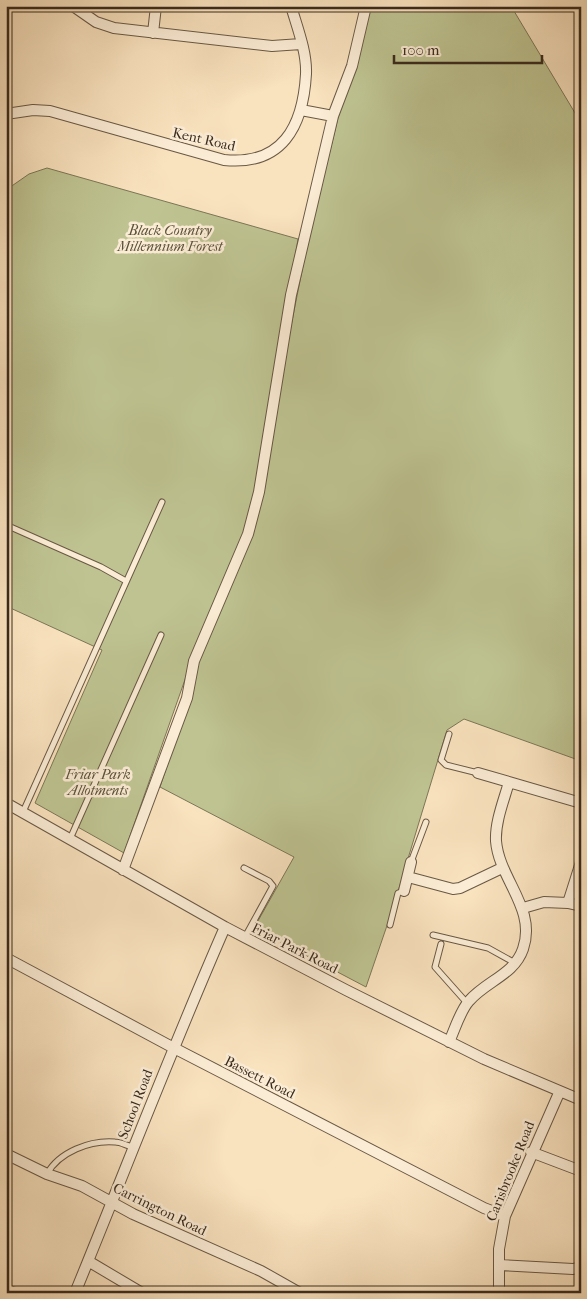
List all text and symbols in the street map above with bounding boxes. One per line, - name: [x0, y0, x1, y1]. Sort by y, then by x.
- scale bar: [394, 32, 542, 64]
- text: 100 m: [402, 41, 440, 59]
- street label: Kent Road: [171, 124, 237, 155]
- park label: Black Country Millennium Forest: [117, 222, 223, 255]
- park label: Friar Park Allotments: [64, 766, 131, 799]
- street label: Friar Park Road: [249, 919, 341, 978]
- street label: Bassett Road: [222, 1052, 298, 1103]
- street label: School Road: [114, 1067, 157, 1141]
- street label: Carisbrooke Road: [483, 1118, 538, 1224]
- street label: Carrington Road: [110, 1179, 210, 1240]

